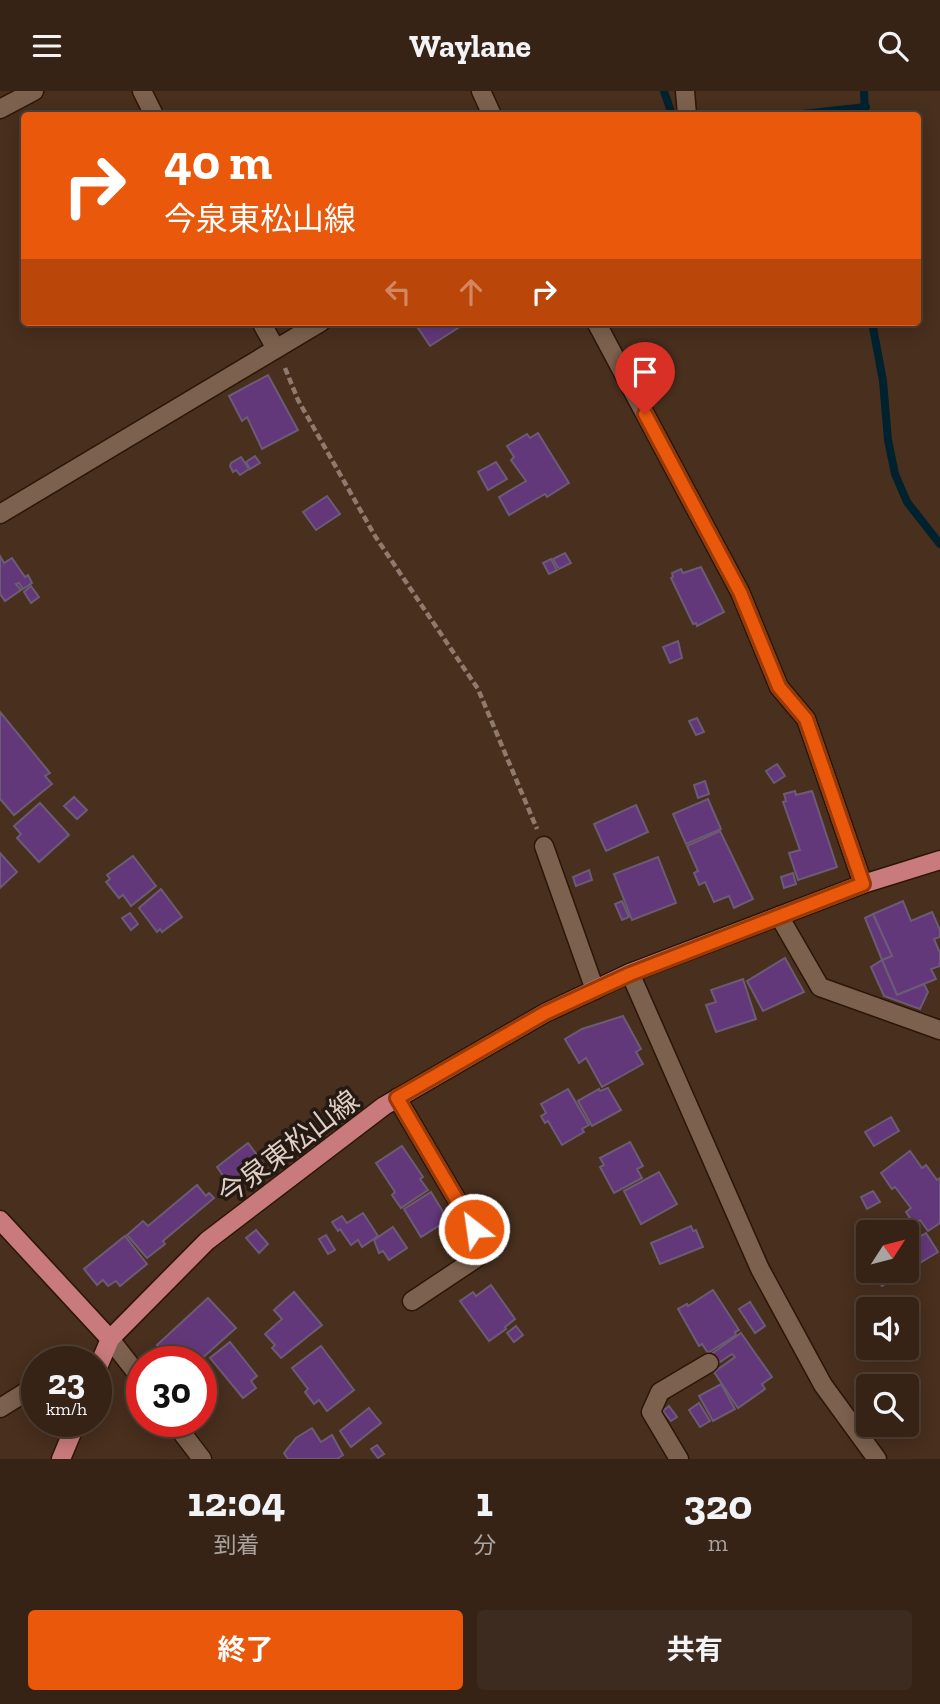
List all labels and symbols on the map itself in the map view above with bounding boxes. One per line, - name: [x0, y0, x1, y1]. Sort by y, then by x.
- pin: [615, 342, 675, 414]
- street label: 今泉東松山線: [211, 1084, 365, 1211]
- position arrow: [437, 1192, 511, 1266]
- north arrow: [856, 1220, 919, 1283]
- speed limit sign: 30: [126, 1346, 217, 1437]

